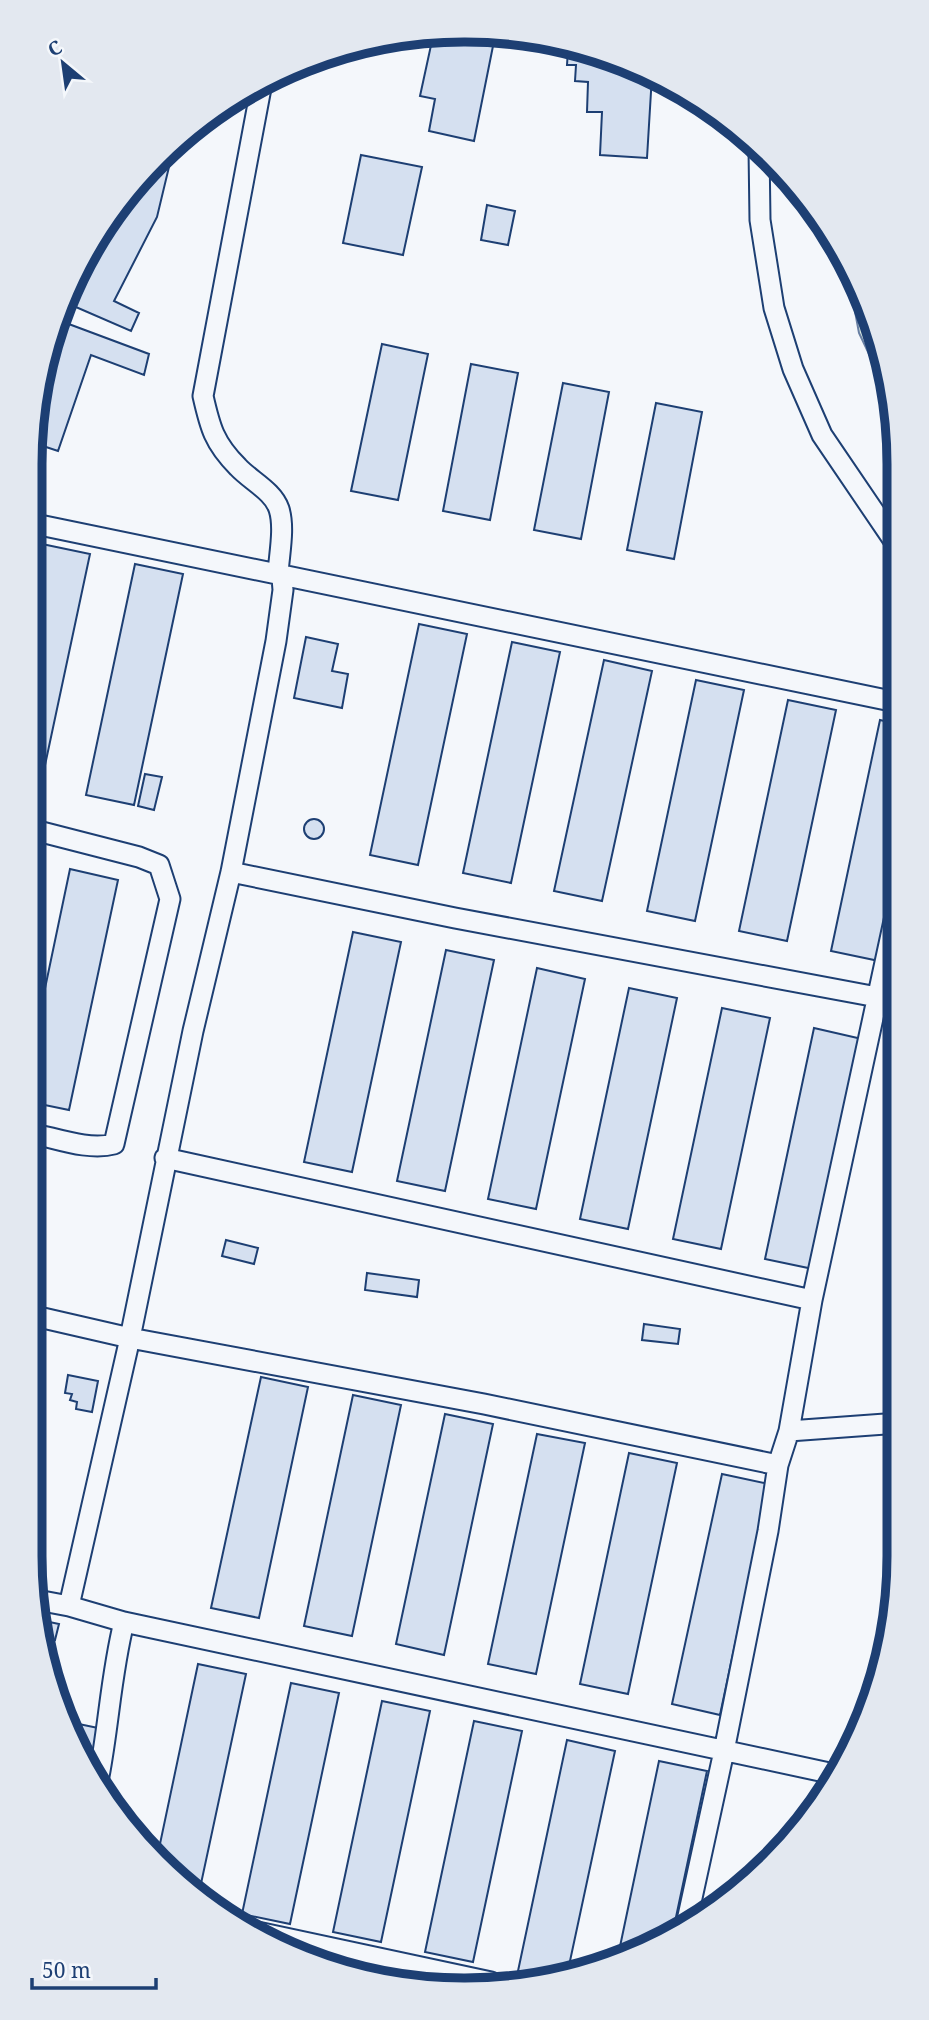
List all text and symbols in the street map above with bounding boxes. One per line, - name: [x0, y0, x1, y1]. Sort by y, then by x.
- north arrow: [28, 28, 98, 98]
- text: С: [43, 34, 67, 63]
- scale bar: [32, 1946, 156, 1990]
- text: 50 m: [42, 1956, 91, 1984]

